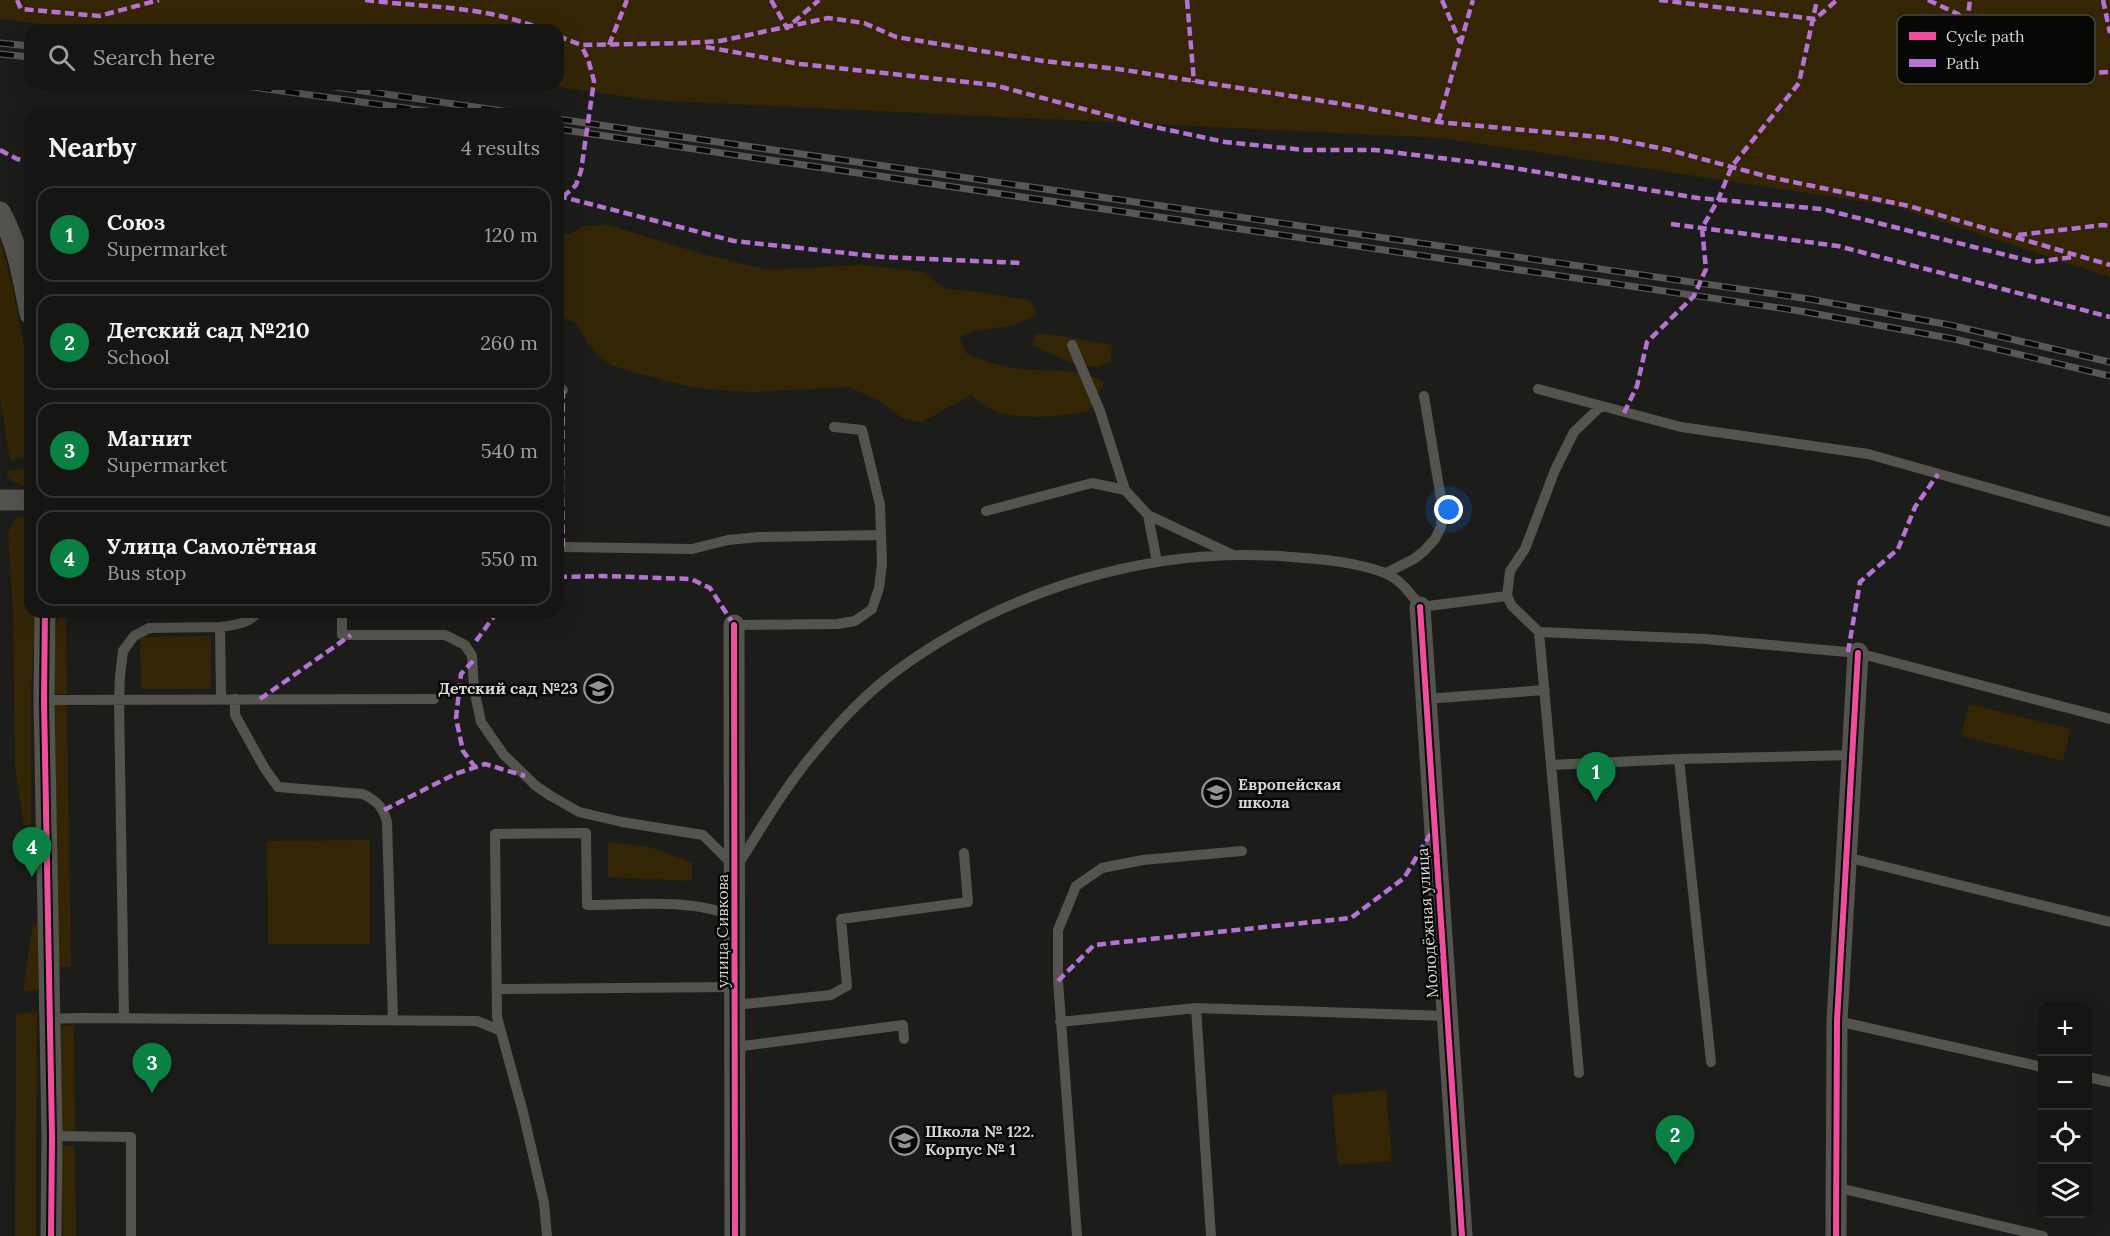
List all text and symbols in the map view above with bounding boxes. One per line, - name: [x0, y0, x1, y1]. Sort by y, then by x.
- legend: [1897, 15, 2095, 84]
- search box: [24, 24, 564, 90]
- text: Cycle path: [1946, 26, 2025, 46]
- icon: search: [45, 41, 78, 74]
- text: Search here: [93, 43, 215, 71]
- text: Path: [1946, 53, 1980, 73]
- text: Nearby: [48, 131, 136, 164]
- text: 4 results: [461, 135, 540, 160]
- text: Союз: [107, 208, 165, 236]
- text: 1: [65, 222, 74, 247]
- text: 120 m: [484, 222, 538, 247]
- text: Supermarket: [107, 236, 227, 261]
- text: Детский сад №210: [107, 316, 310, 344]
- text: 2: [64, 330, 75, 355]
- text: 260 m: [480, 330, 538, 355]
- text: School: [107, 344, 170, 369]
- text: Магнит: [107, 424, 191, 452]
- text: 3: [64, 438, 75, 463]
- text: 540 m: [481, 438, 538, 463]
- text: Supermarket: [107, 452, 227, 477]
- your location: [1434, 495, 1463, 524]
- text: Улица Самолётная: [107, 532, 317, 560]
- text: 4: [64, 546, 75, 571]
- text: 550 m: [481, 546, 538, 571]
- text: Bus stop: [107, 560, 186, 585]
- school or university icon: Детский сад №23: [583, 672, 615, 704]
- place label: Детский сад №23: [438, 678, 578, 698]
- pin: 1: [1576, 752, 1616, 802]
- place label: Европейская школа: [1238, 774, 1341, 812]
- school or university icon: Европейская школа: [1201, 777, 1233, 809]
- pin: 4: [12, 828, 51, 877]
- street label: Молодёжная улица: [1412, 847, 1442, 999]
- street label: улица Сивкова: [712, 874, 732, 988]
- map controls: [2038, 1002, 2092, 1218]
- button: +: [2038, 1002, 2092, 1056]
- pin: 3: [132, 1044, 172, 1093]
- button: −: [2038, 1056, 2092, 1110]
- button: locate: [2038, 1110, 2092, 1164]
- pin: 2: [1656, 1116, 1694, 1165]
- place label: Школа № 122. Корпус № 1: [925, 1121, 1034, 1159]
- school or university icon: Школа № 122. Корпус № 1: [888, 1124, 920, 1156]
- button: layers: [2038, 1164, 2092, 1218]

